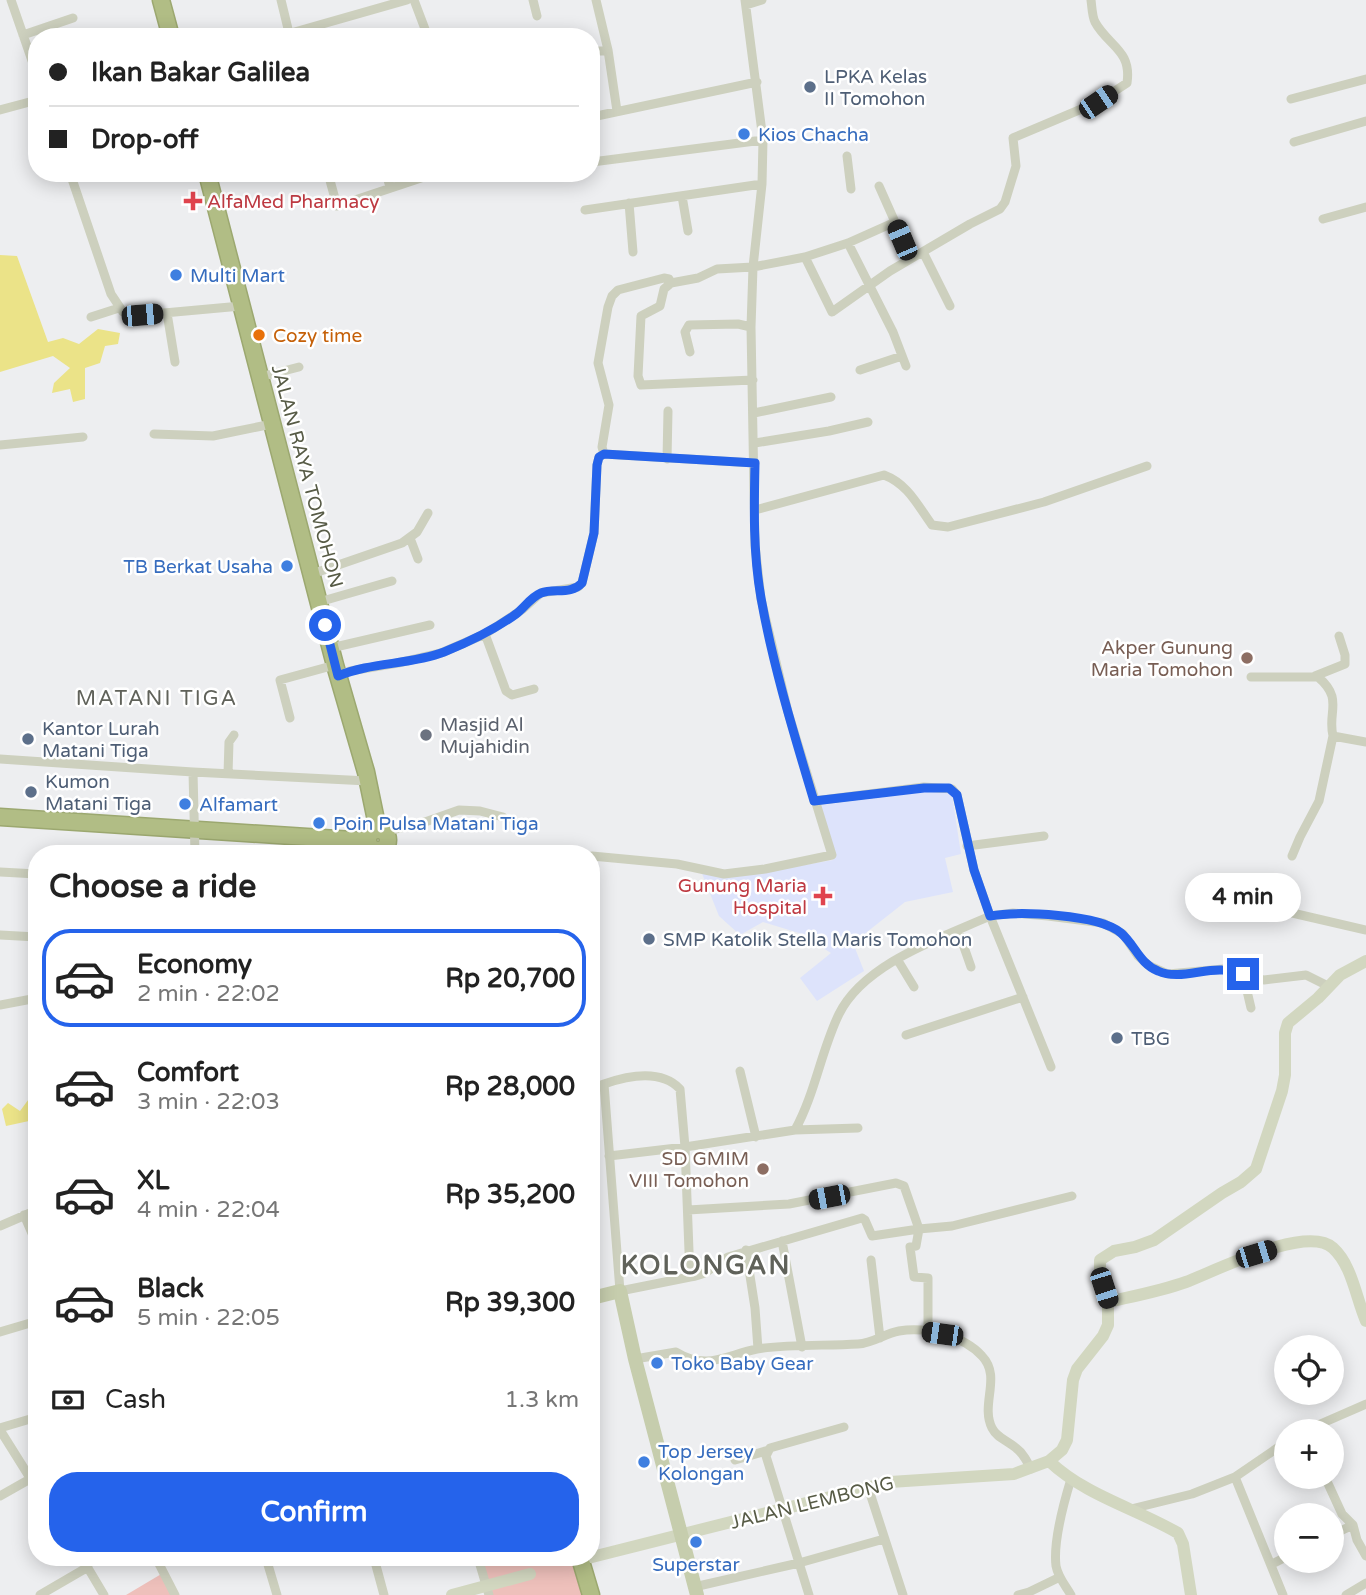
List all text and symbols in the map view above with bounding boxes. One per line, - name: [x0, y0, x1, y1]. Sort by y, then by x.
- text: Ikan Bakar Galilea: [91, 57, 310, 88]
- place label: LPKA Kelas II Tomohon: [824, 66, 927, 110]
- marker: LPKA Kelas II Tomohon: [802, 79, 818, 95]
- car: [1075, 82, 1122, 122]
- text: Drop-off: [91, 124, 198, 155]
- place label: Kios Chacha: [758, 124, 869, 146]
- marker: Kios Chacha: [736, 126, 752, 142]
- place label: AlfaMed Pharmacy: [207, 191, 380, 213]
- marker: AlfaMed Pharmacy: [185, 193, 201, 209]
- car: [885, 217, 920, 263]
- place label: Multi Mart: [190, 265, 285, 287]
- marker: Multi Mart: [168, 267, 184, 283]
- car: [121, 303, 164, 327]
- place label: Cozy time: [273, 325, 362, 347]
- marker: Cozy time: [251, 327, 267, 343]
- street label: JALAN RAYA TOMOHON: [267, 362, 347, 590]
- place label: TB Berkat Usaha: [123, 556, 273, 578]
- marker: TB Berkat Usaha: [279, 558, 295, 574]
- route start: [309, 609, 341, 641]
- place label: Akper Gunung Maria Tomohon: [1091, 637, 1233, 681]
- marker: Akper Gunung Maria Tomohon: [1239, 650, 1255, 666]
- district label: MATANI TIGA: [76, 686, 238, 711]
- place label: Masjid Al Mujahidin: [440, 714, 530, 758]
- place label: Kantor Lurah Matani Tiga: [42, 718, 160, 762]
- marker: Masjid Al Mujahidin: [418, 727, 434, 743]
- marker: Kantor Lurah Matani Tiga: [20, 731, 36, 747]
- place label: Kumon Matani Tiga: [45, 771, 152, 815]
- marker: Kumon Matani Tiga: [23, 784, 39, 800]
- place label: Alfamart: [199, 794, 278, 816]
- marker: Alfamart: [177, 796, 193, 812]
- place label: Poin Pulsa Matani Tiga: [333, 813, 539, 835]
- marker: Poin Pulsa Matani Tiga: [311, 815, 327, 831]
- text: Choose a ride: [49, 868, 256, 906]
- callout: 4 min: [1185, 872, 1301, 922]
- place label: Gunung Maria Hospital: [678, 875, 807, 919]
- text: 4 min: [1212, 883, 1274, 911]
- marker: Gunung Maria Hospital: [813, 886, 833, 906]
- place label: SMP Katolik Stella Maris Tomohon: [663, 929, 972, 951]
- marker: SMP Katolik Stella Maris Tomohon: [641, 931, 657, 947]
- icon: car: [53, 947, 116, 1010]
- text: Economy: [137, 949, 252, 980]
- route end: [1227, 958, 1259, 990]
- text: Rp 20,700: [445, 963, 575, 994]
- text: 2 min · 22:02: [137, 980, 280, 1008]
- place label: TBG: [1131, 1028, 1170, 1050]
- marker: TBG: [1109, 1030, 1125, 1046]
- icon: car: [53, 1055, 116, 1118]
- text: Comfort: [137, 1057, 239, 1088]
- text: Rp 28,000: [445, 1071, 575, 1102]
- text: 3 min · 22:03: [137, 1088, 280, 1116]
- place label: SD GMIM VIII Tomohon: [629, 1148, 749, 1192]
- marker: SD GMIM VIII Tomohon: [755, 1161, 771, 1177]
- icon: car: [53, 1163, 116, 1226]
- text: XL: [137, 1165, 169, 1196]
- text: Rp 35,200: [445, 1179, 575, 1210]
- car: [807, 1183, 852, 1211]
- text: 4 min · 22:04: [137, 1196, 280, 1224]
- car: [1233, 1238, 1280, 1270]
- district label: KOLONGAN: [621, 1250, 791, 1281]
- car: [1088, 1265, 1121, 1311]
- icon: car: [53, 1271, 116, 1334]
- text: Black: [137, 1273, 204, 1304]
- text: Rp 39,300: [445, 1287, 575, 1318]
- text: 5 min · 22:05: [137, 1304, 280, 1332]
- car: [920, 1321, 965, 1347]
- map controls: [1274, 1335, 1344, 1573]
- button: locate: [1274, 1335, 1344, 1405]
- place label: Toko Baby Gear: [671, 1353, 814, 1375]
- marker: Toko Baby Gear: [649, 1355, 665, 1371]
- icon: cash: [49, 1381, 87, 1419]
- text: Cash: [105, 1384, 166, 1415]
- text: 1.3 km: [505, 1386, 579, 1414]
- button: +: [1274, 1419, 1344, 1489]
- place label: Top Jersey Kolongan: [658, 1441, 754, 1485]
- marker: Top Jersey Kolongan: [636, 1454, 652, 1470]
- button: Confirm: [49, 1472, 579, 1552]
- street label: JALAN LEMBONG: [728, 1472, 896, 1534]
- button: −: [1274, 1503, 1344, 1573]
- marker: Superstar: [688, 1534, 704, 1550]
- place label: Superstar: [652, 1554, 740, 1576]

